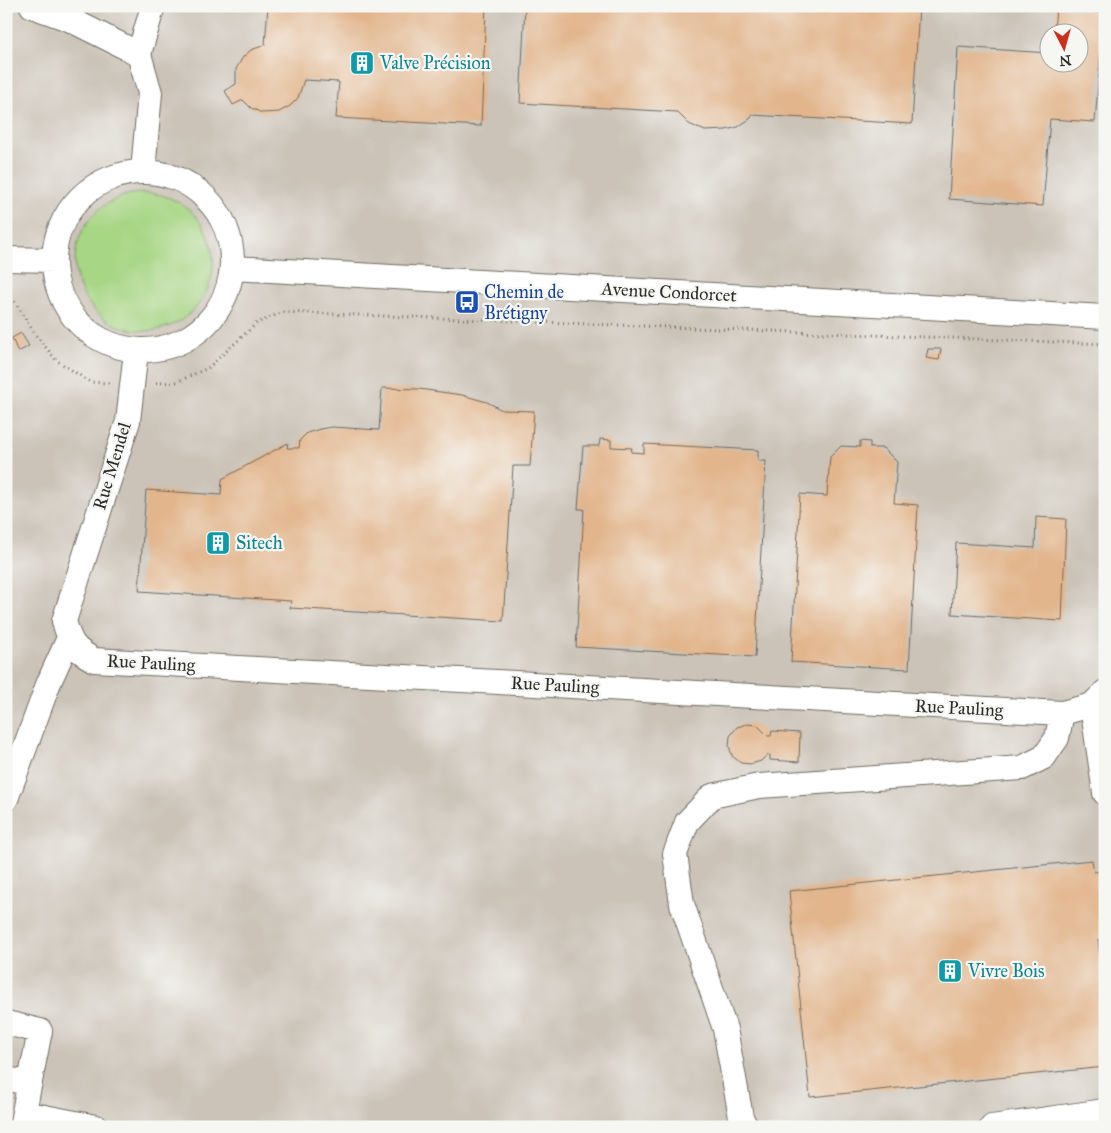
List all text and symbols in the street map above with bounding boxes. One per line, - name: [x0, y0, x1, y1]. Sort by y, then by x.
- north arrow: [1038, 22, 1088, 72]
- building icon: Valve Précision: [349, 50, 375, 76]
- text: N: [1058, 51, 1072, 70]
- place label: Valve Précision: [379, 52, 491, 74]
- street label: Avenue Condorcet: [600, 277, 738, 307]
- place label: Chemin de Brétigny: [484, 281, 564, 325]
- bus stop icon: Chemin de Brétigny: [454, 289, 480, 315]
- street label: Rue Mendel: [88, 419, 136, 512]
- building icon: Sitech: [205, 530, 231, 556]
- place label: Sitech: [236, 532, 283, 554]
- street label: Rue Pauling: [106, 650, 196, 677]
- street label: Rue Pauling: [510, 672, 600, 699]
- street label: Rue Pauling: [914, 695, 1004, 722]
- building icon: Vivre Bois: [937, 958, 963, 984]
- place label: Vivre Bois: [967, 960, 1045, 982]

